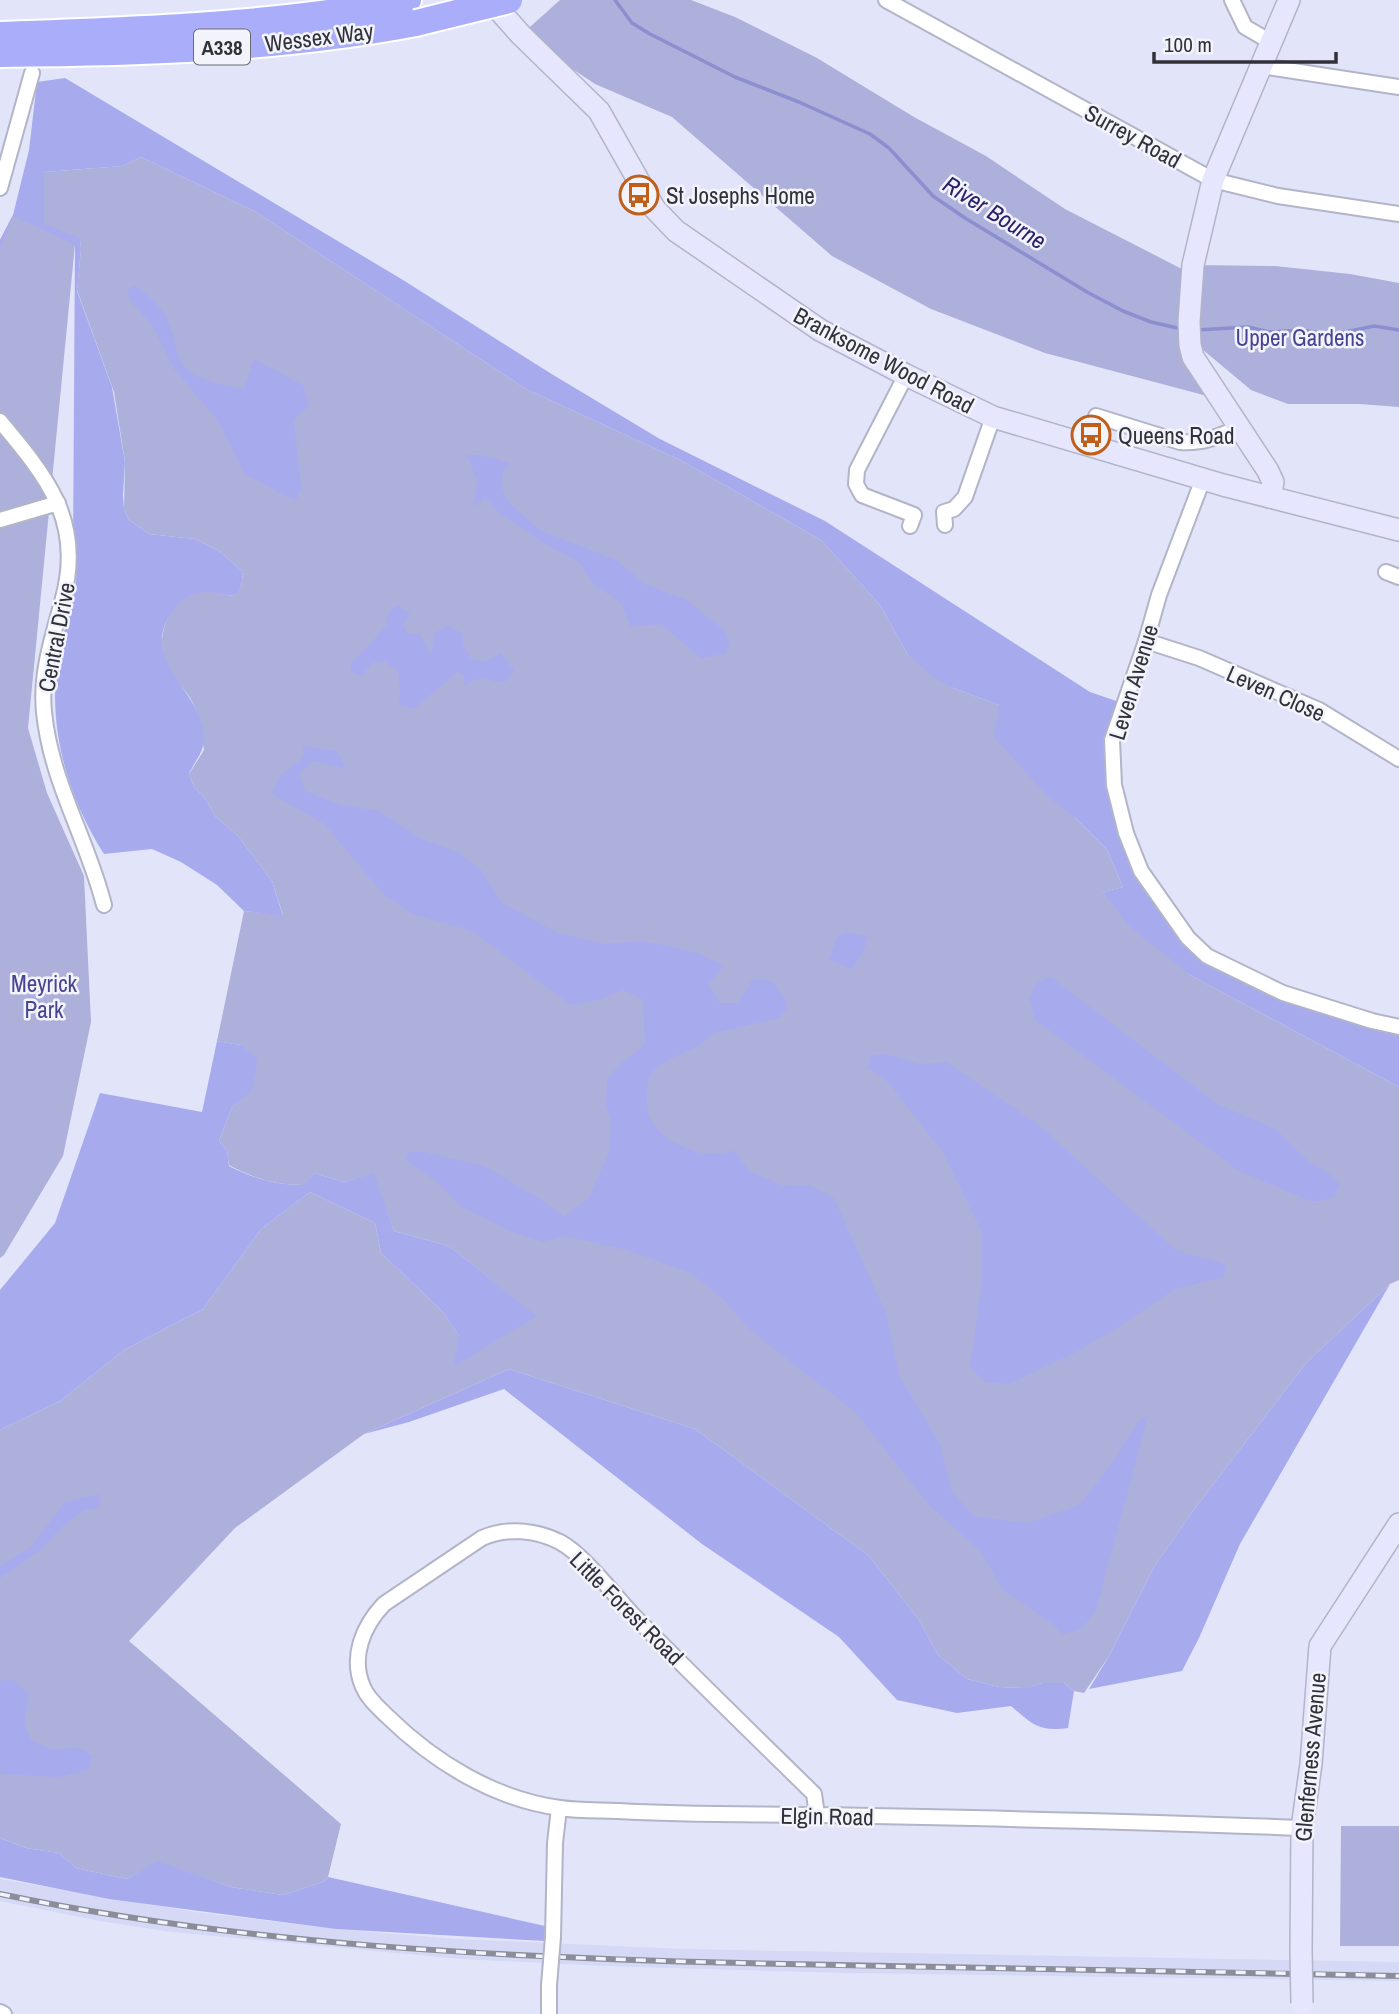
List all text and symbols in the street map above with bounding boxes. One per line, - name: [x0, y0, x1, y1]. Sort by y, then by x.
- street label: Wessex Way: [263, 15, 376, 59]
- scale bar: [1154, 21, 1336, 65]
- road number: A338: [194, 30, 250, 64]
- text: 100 m: [1164, 30, 1212, 59]
- street label: Surrey Road: [1079, 97, 1187, 175]
- water label: River Bourne: [937, 168, 1053, 256]
- bus stop icon: St Josephs Home: [618, 174, 660, 216]
- place label: St Josephs Home: [666, 180, 815, 211]
- street label: Branksome Wood Road: [788, 299, 980, 421]
- park label: Upper Gardens: [1236, 322, 1364, 353]
- bus stop icon: Queens Road: [1070, 414, 1112, 456]
- place label: Queens Road: [1118, 420, 1234, 451]
- street label: Central Drive: [30, 580, 82, 694]
- street label: Leven Avenue: [1101, 620, 1165, 744]
- street label: Leven Close: [1222, 658, 1330, 728]
- park label: Meyrick Park: [11, 968, 78, 1025]
- street label: Little Forest Road: [563, 1544, 691, 1672]
- street label: Glenferness Avenue: [1287, 1671, 1333, 1843]
- street label: Elgin Road: [780, 1800, 874, 1832]

